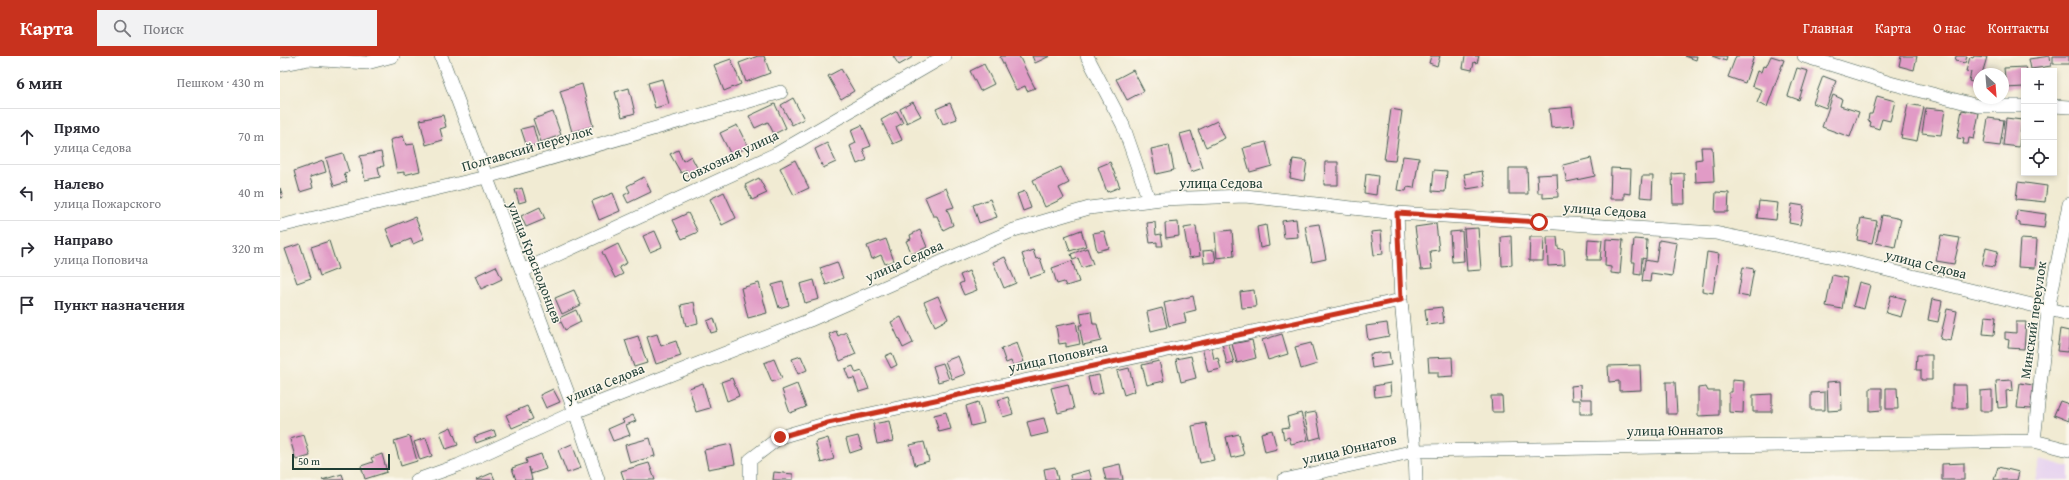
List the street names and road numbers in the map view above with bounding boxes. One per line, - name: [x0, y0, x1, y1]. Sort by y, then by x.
- street label: Полтавский переулок: [459, 120, 595, 176]
- street label: Совхозная улица: [678, 125, 782, 187]
- street label: улица Седова: [1178, 173, 1263, 193]
- street label: улица Краснодонцев: [502, 197, 568, 326]
- street label: улица Седова: [1562, 197, 1648, 223]
- street label: улица Седова: [861, 235, 946, 287]
- street label: улица Седова: [1882, 244, 1969, 284]
- street label: Минский переулок: [2015, 259, 2051, 380]
- street label: улица Поповича: [1005, 337, 1110, 378]
- street label: улица Седова: [562, 358, 648, 408]
- street label: улица Юннатов: [1626, 419, 1724, 441]
- street label: улица Юннатов: [1299, 428, 1398, 470]

